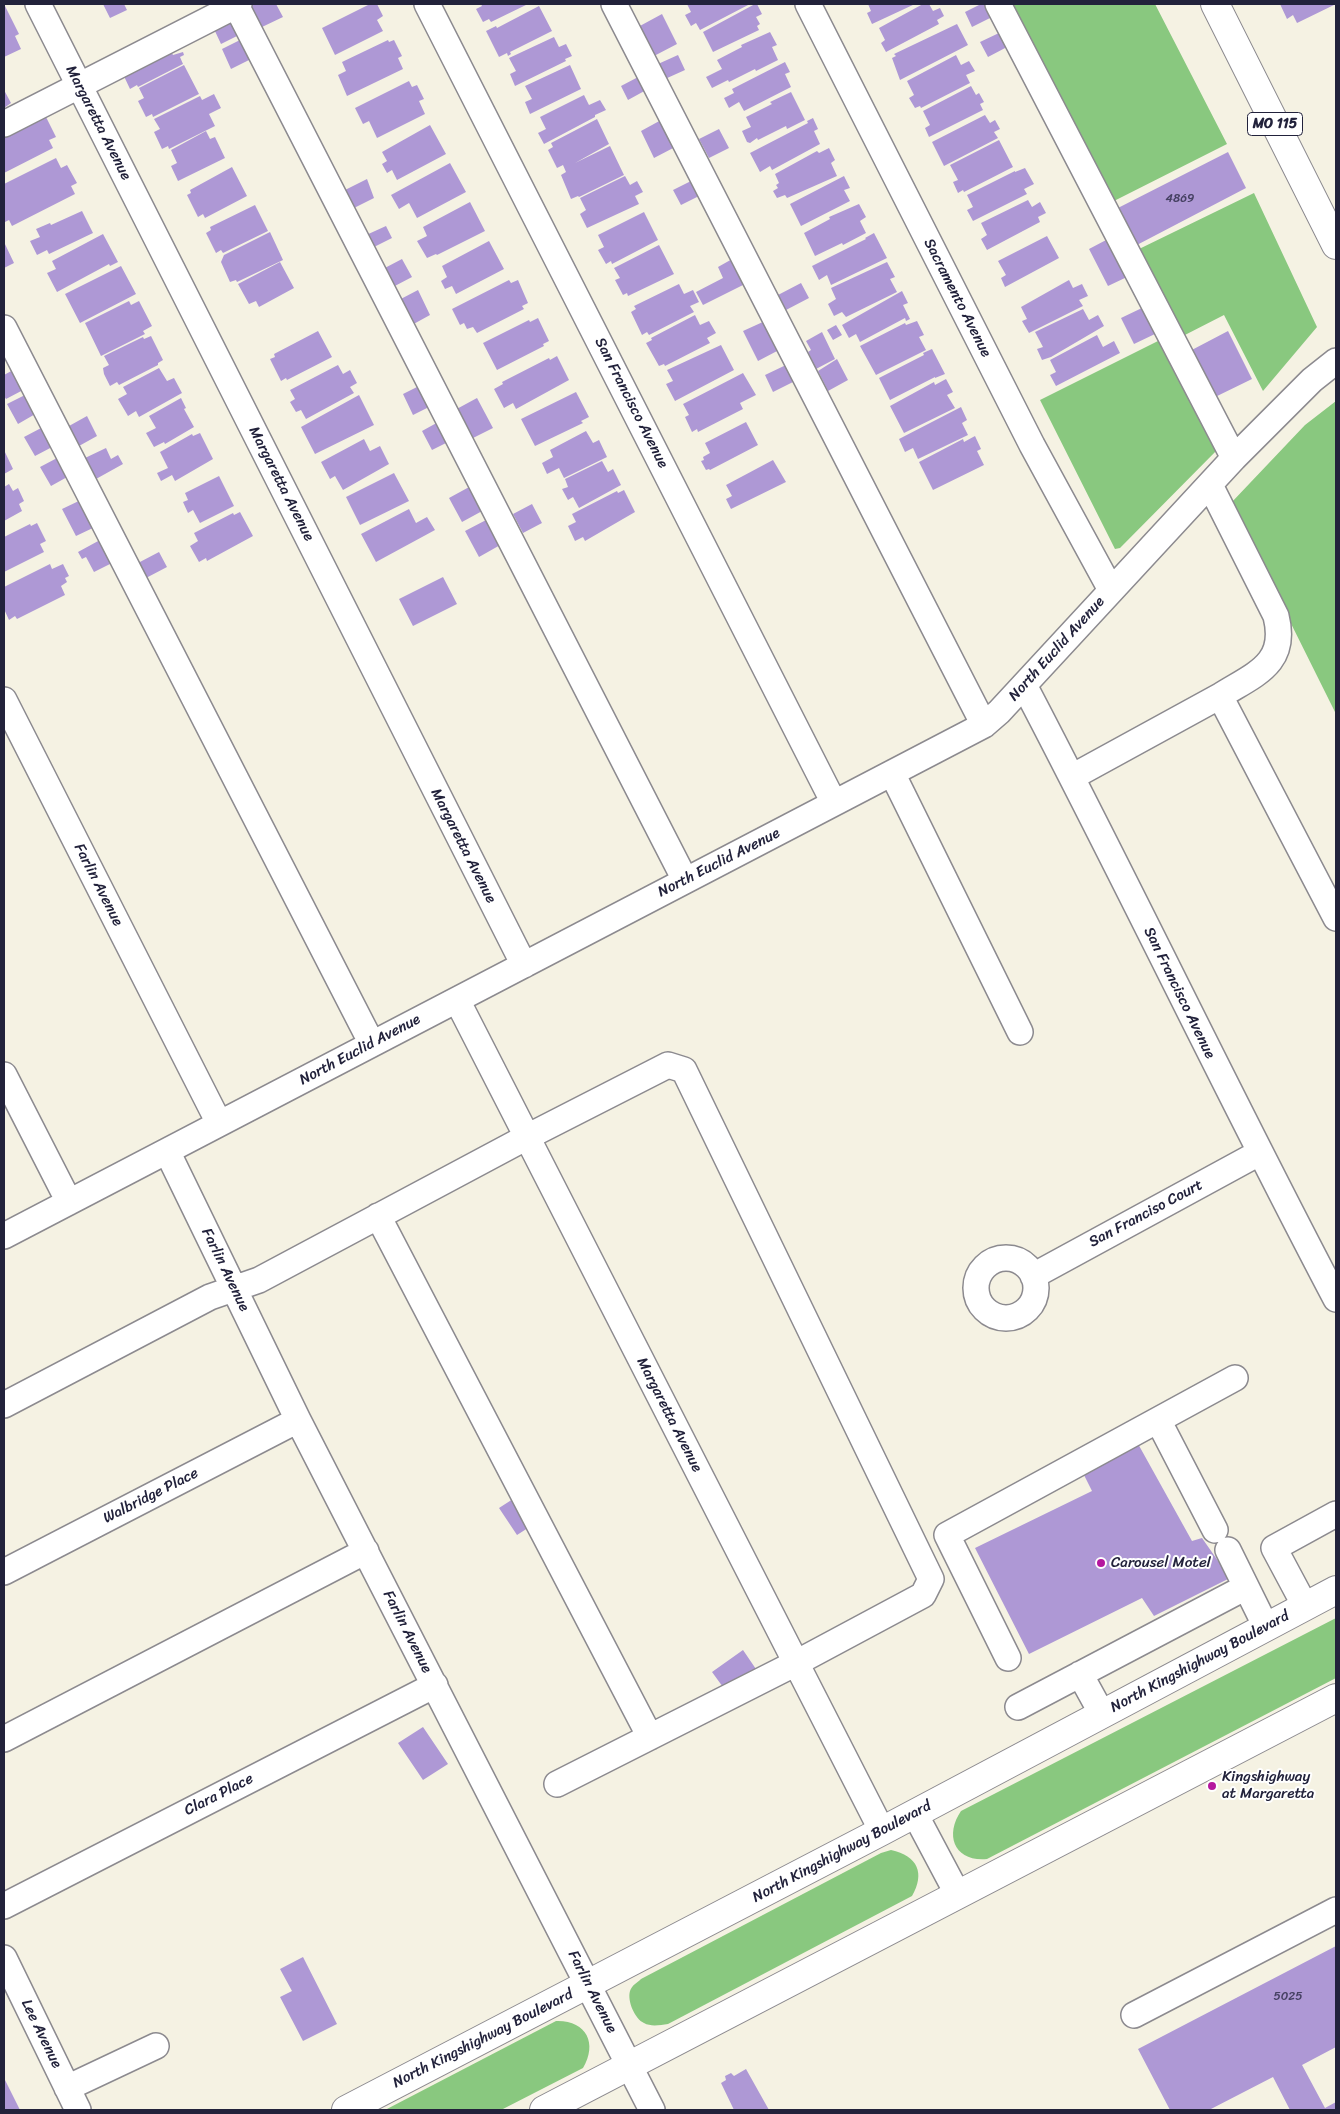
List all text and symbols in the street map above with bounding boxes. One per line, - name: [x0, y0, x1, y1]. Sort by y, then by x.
- street label: Margaretta Avenue: [61, 63, 135, 183]
- road number: MO 115: [1248, 112, 1302, 136]
- house number: 4869: [1166, 192, 1194, 206]
- street label: Sacramento Avenue: [919, 236, 995, 360]
- street label: San Francisco Avenue: [590, 335, 672, 471]
- street label: Margaretta Avenue: [244, 424, 318, 544]
- street label: North Euclid Avenue: [1005, 593, 1109, 705]
- street label: Margaretta Avenue: [426, 786, 500, 906]
- street label: North Euclid Avenue: [655, 824, 783, 902]
- street label: Farlin Avenue: [70, 841, 126, 929]
- street label: San Francisco Avenue: [1139, 924, 1219, 1062]
- street label: North Euclid Avenue: [296, 1010, 424, 1090]
- street label: San Franciso Court: [1086, 1176, 1206, 1252]
- street label: Farlin Avenue: [197, 1226, 253, 1314]
- street label: Margaretta Avenue: [632, 1355, 706, 1475]
- street label: Walbridge Place: [100, 1464, 202, 1528]
- place label: Carousel Motel: [1111, 1554, 1211, 1572]
- marker: Carousel Motel: [1095, 1557, 1107, 1569]
- street label: Farlin Avenue: [379, 1588, 435, 1676]
- street label: North Kingshighway Boulevard: [1108, 1607, 1292, 1717]
- place label: Kingshighway at Margaretta: [1222, 1768, 1314, 1803]
- street label: Clara Place: [182, 1770, 256, 1820]
- marker: Kingshighway at Margaretta: [1206, 1780, 1218, 1792]
- street label: North Kingshighway Boulevard: [750, 1797, 934, 1907]
- street label: Farlin Avenue: [564, 1948, 620, 2036]
- street label: North Kingshighway Boulevard: [390, 1986, 576, 2092]
- house number: 5025: [1273, 1990, 1303, 2004]
- street label: Lee Avenue: [17, 1997, 65, 2071]

